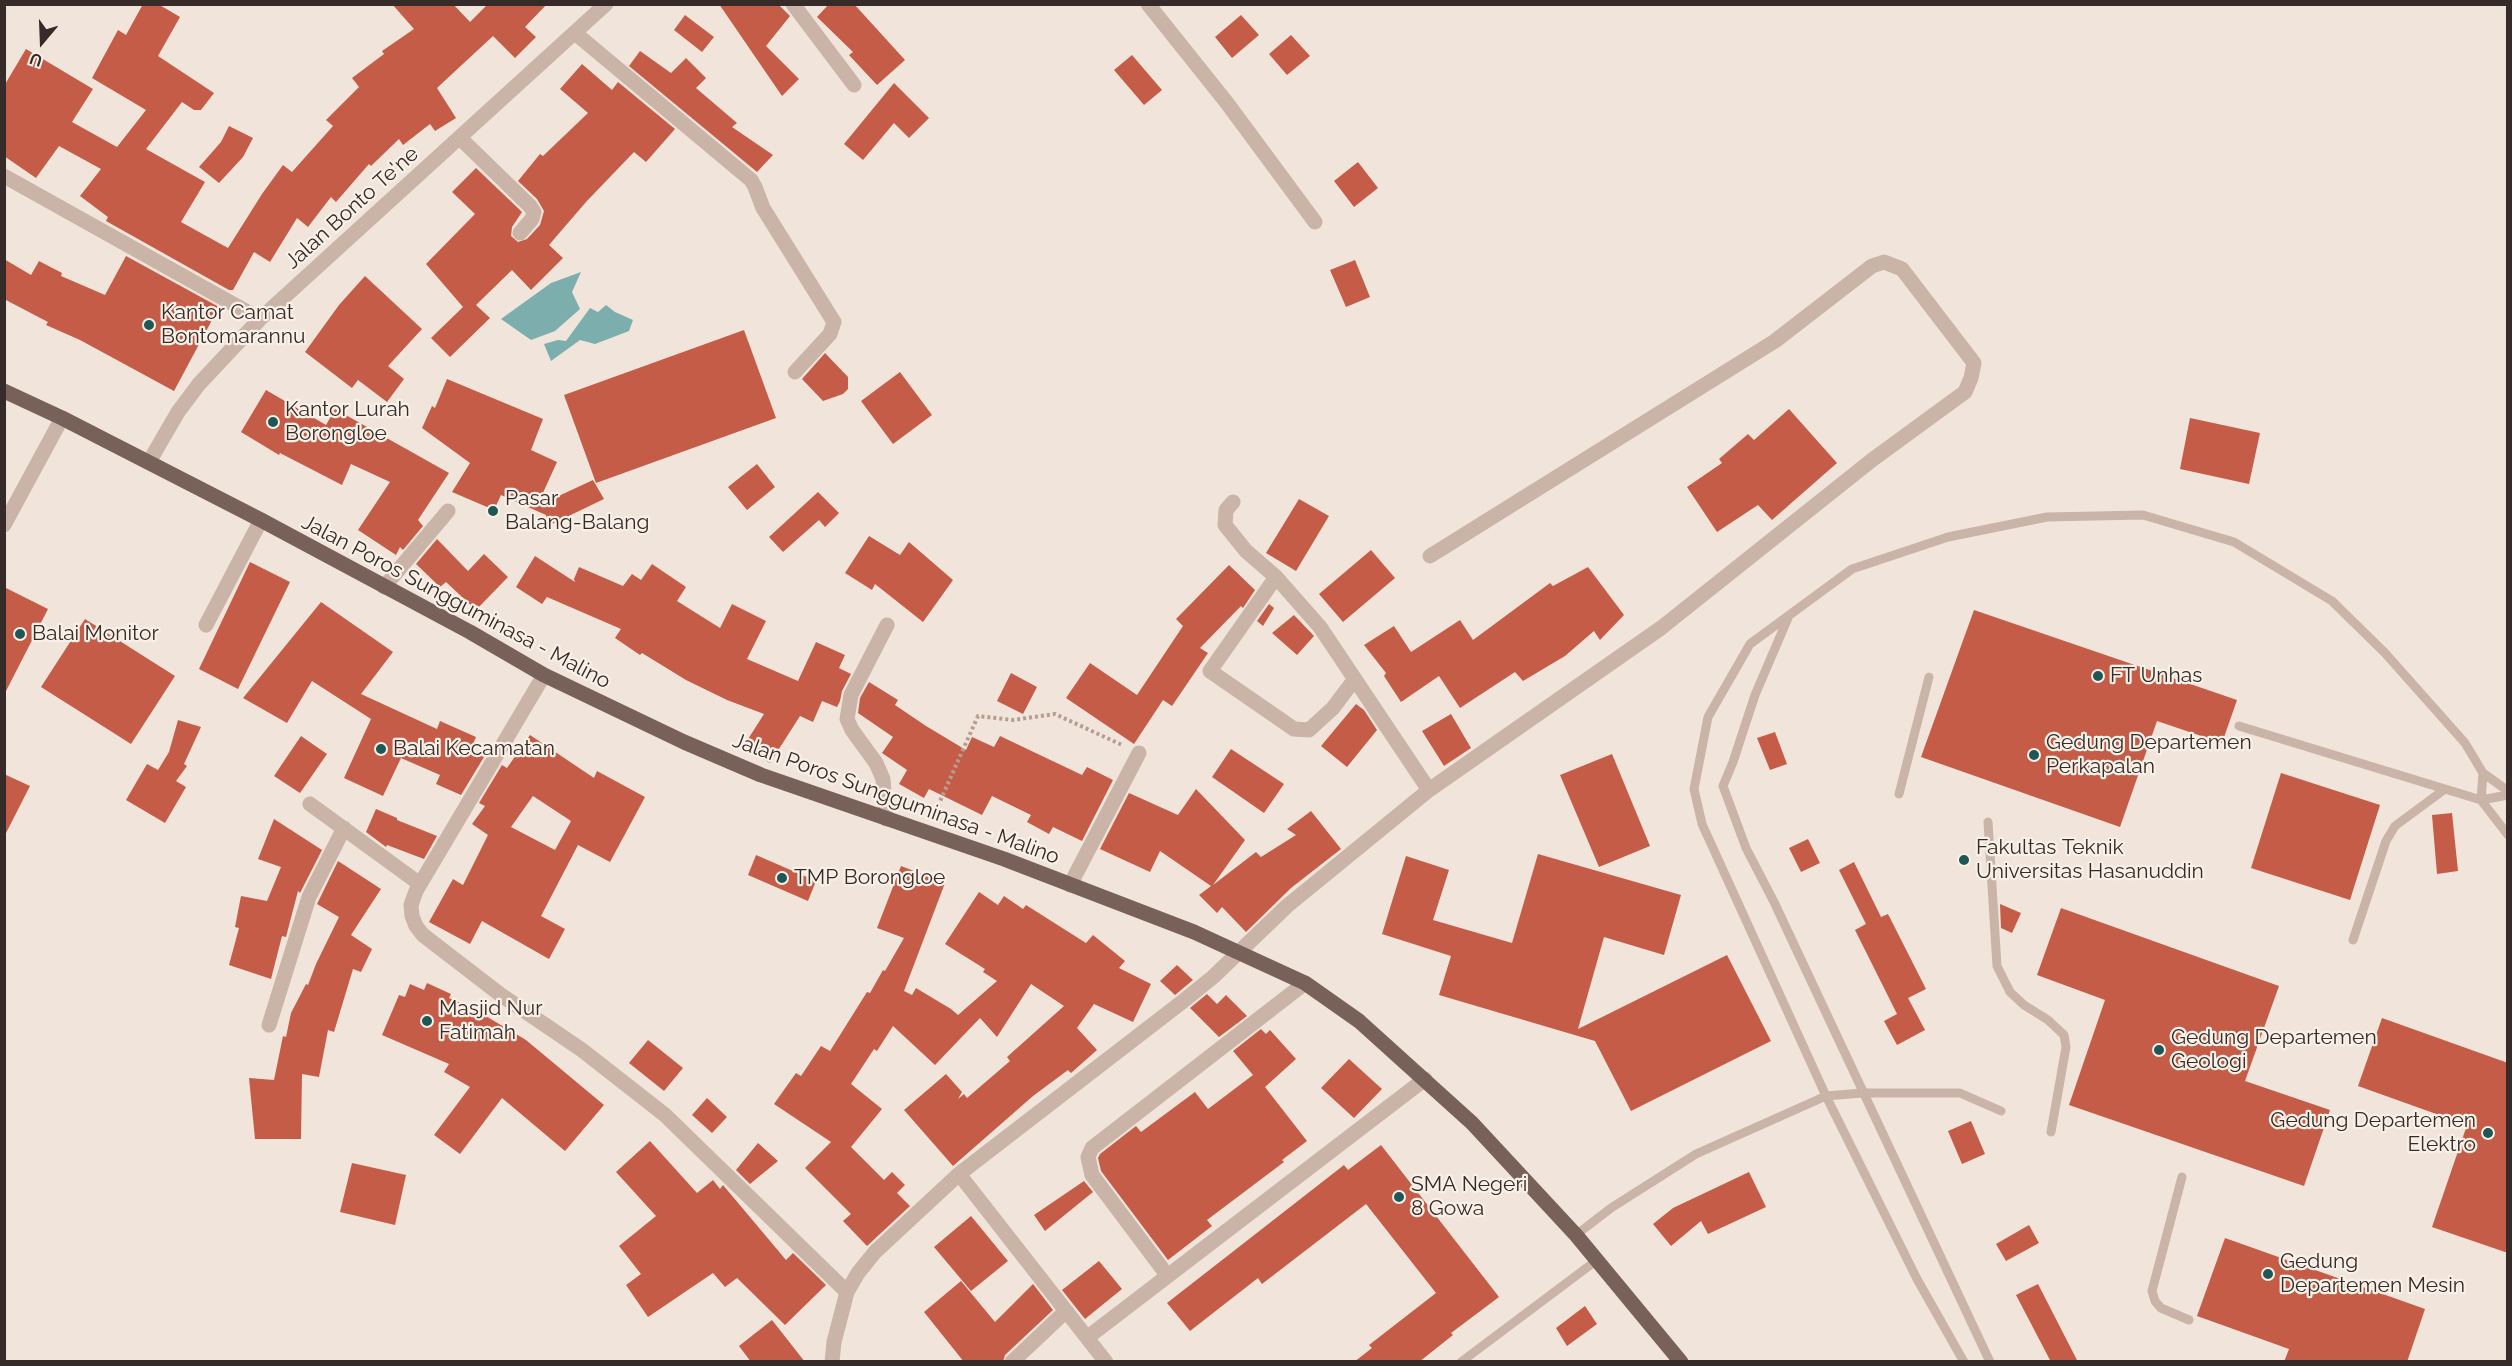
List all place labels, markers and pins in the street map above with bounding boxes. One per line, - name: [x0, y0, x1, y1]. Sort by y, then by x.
- place label: Kantor Camat Bontomarannu: [161, 300, 305, 350]
- marker: Kantor Camat Bontomarannu: [142, 318, 156, 332]
- place label: Kantor Lurah Borongloe: [285, 397, 410, 447]
- marker: Kantor Lurah Borongloe: [266, 415, 280, 429]
- place label: Pasar Balang-Balang: [505, 486, 649, 536]
- marker: Pasar Balang-Balang: [486, 504, 500, 518]
- place label: Balai Monitor: [32, 621, 159, 647]
- marker: Balai Monitor: [13, 627, 27, 641]
- place label: FT Unhas: [2110, 663, 2202, 689]
- marker: FT Unhas: [2091, 669, 2105, 683]
- place label: Gedung Departemen Perkapalan: [2046, 730, 2252, 780]
- place label: Balai Kecamatan: [393, 736, 555, 762]
- marker: Balai Kecamatan: [374, 742, 388, 756]
- marker: Gedung Departemen Perkapalan: [2027, 748, 2041, 762]
- place label: Fakultas Teknik Universitas Hasanuddin: [1976, 835, 2204, 885]
- marker: Fakultas Teknik Universitas Hasanuddin: [1957, 853, 1971, 867]
- place label: TMP Borongloe: [794, 865, 945, 891]
- marker: TMP Borongloe: [775, 871, 789, 885]
- place label: Masjid Nur Fatimah: [439, 996, 543, 1046]
- marker: Masjid Nur Fatimah: [420, 1014, 434, 1028]
- place label: Gedung Departemen Geologi: [2171, 1025, 2377, 1075]
- marker: Gedung Departemen Geologi: [2152, 1043, 2166, 1057]
- place label: Gedung Departemen Elektro: [2270, 1108, 2476, 1158]
- marker: Gedung Departemen Elektro: [2481, 1126, 2495, 1140]
- place label: SMA Negeri 8 Gowa: [1411, 1172, 1527, 1222]
- marker: SMA Negeri 8 Gowa: [1392, 1190, 1406, 1204]
- place label: Gedung Departemen Mesin: [2280, 1249, 2465, 1299]
- marker: Gedung Departemen Mesin: [2261, 1267, 2275, 1281]

